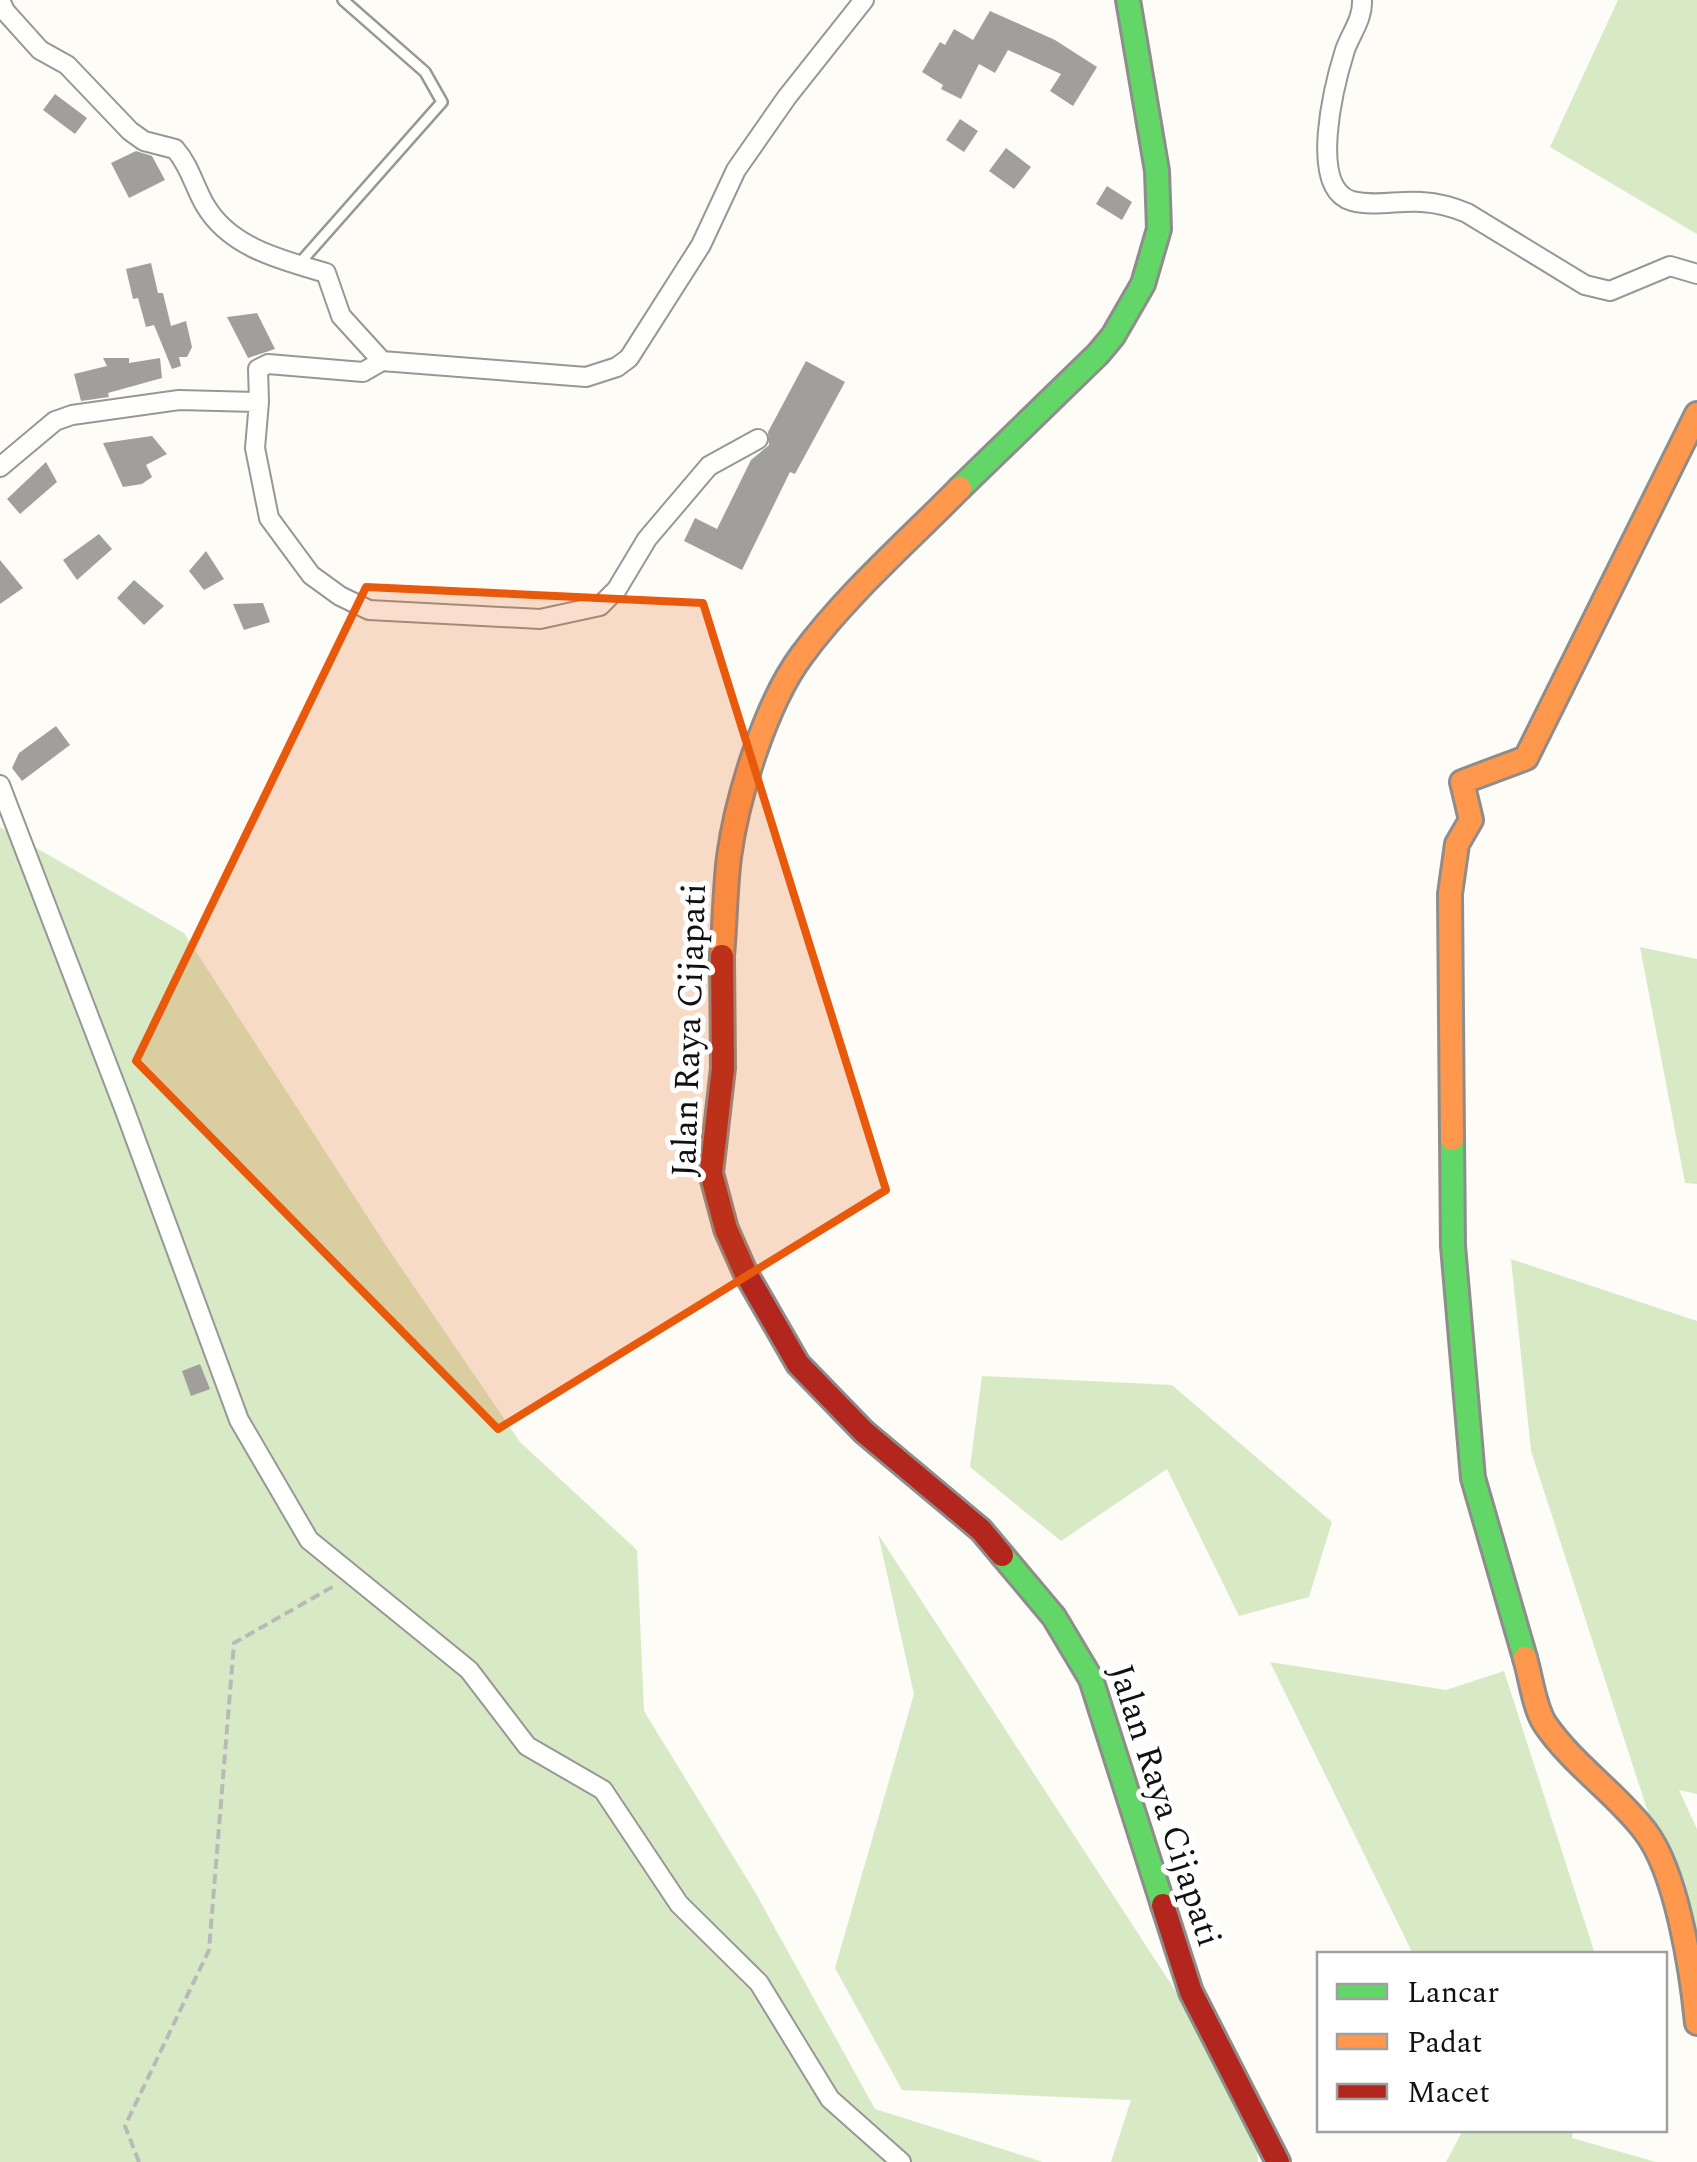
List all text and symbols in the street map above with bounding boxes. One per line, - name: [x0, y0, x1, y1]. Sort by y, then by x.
- street label: Jalan Raya Cijapati: [658, 882, 721, 1178]
- street label: Jalan Raya Cijapati: [1094, 1657, 1235, 1954]
- legend: [1317, 1952, 1667, 2132]
- text: Lancar: [1407, 1970, 1499, 2016]
- text: Padat: [1407, 2020, 1482, 2066]
- text: Macet: [1407, 2070, 1490, 2116]

